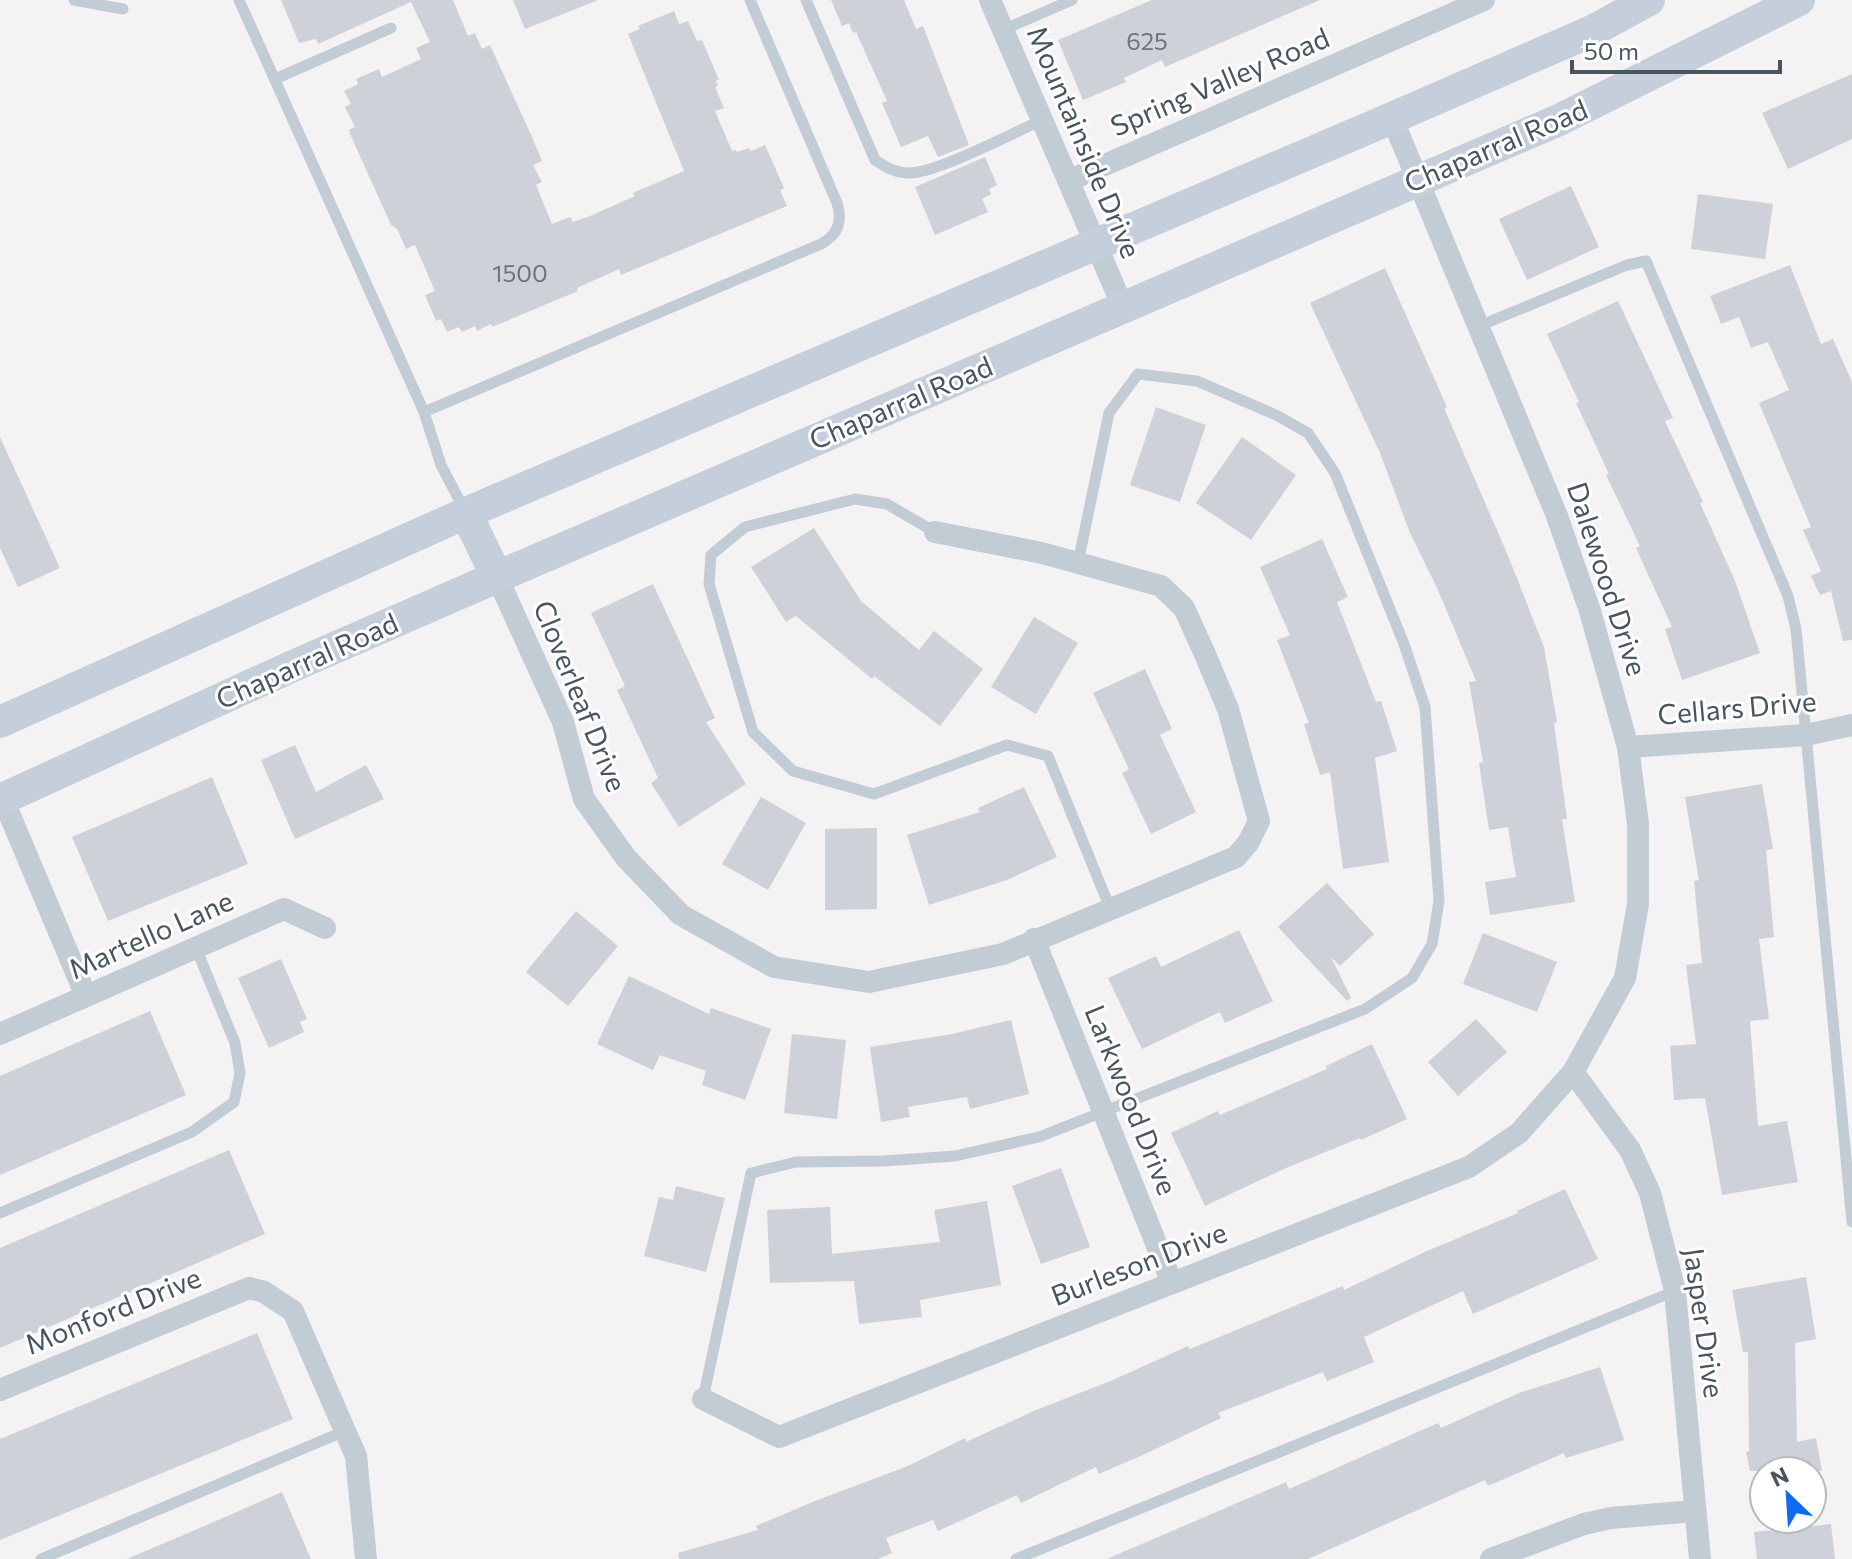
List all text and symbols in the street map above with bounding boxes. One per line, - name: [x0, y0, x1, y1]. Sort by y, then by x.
- street label: Spring Valley Road: [1105, 20, 1334, 142]
- street label: Mountainside Drive: [1021, 21, 1149, 263]
- scale bar: [1572, 24, 1780, 74]
- house number: 625: [1126, 26, 1168, 55]
- text: 50 m: [1584, 36, 1639, 65]
- street label: Chaparral Road: [1399, 91, 1592, 199]
- house number: 1500: [492, 258, 548, 287]
- street label: Chaparral Road: [804, 348, 997, 456]
- street label: Dalewood Drive: [1561, 478, 1655, 680]
- street label: Cloverleaf Drive: [527, 595, 635, 796]
- street label: Chaparral Road: [210, 605, 403, 715]
- street label: Cellars Drive: [1656, 683, 1818, 731]
- street label: Martello Lane: [63, 883, 238, 985]
- street label: Larkwood Drive: [1078, 1000, 1185, 1199]
- street label: Burleson Drive: [1046, 1214, 1231, 1312]
- street label: Jasper Drive: [1678, 1246, 1732, 1400]
- street label: Monford Drive: [20, 1259, 205, 1361]
- north arrow: [1748, 1455, 1828, 1535]
- text: N: [1766, 1461, 1793, 1492]

